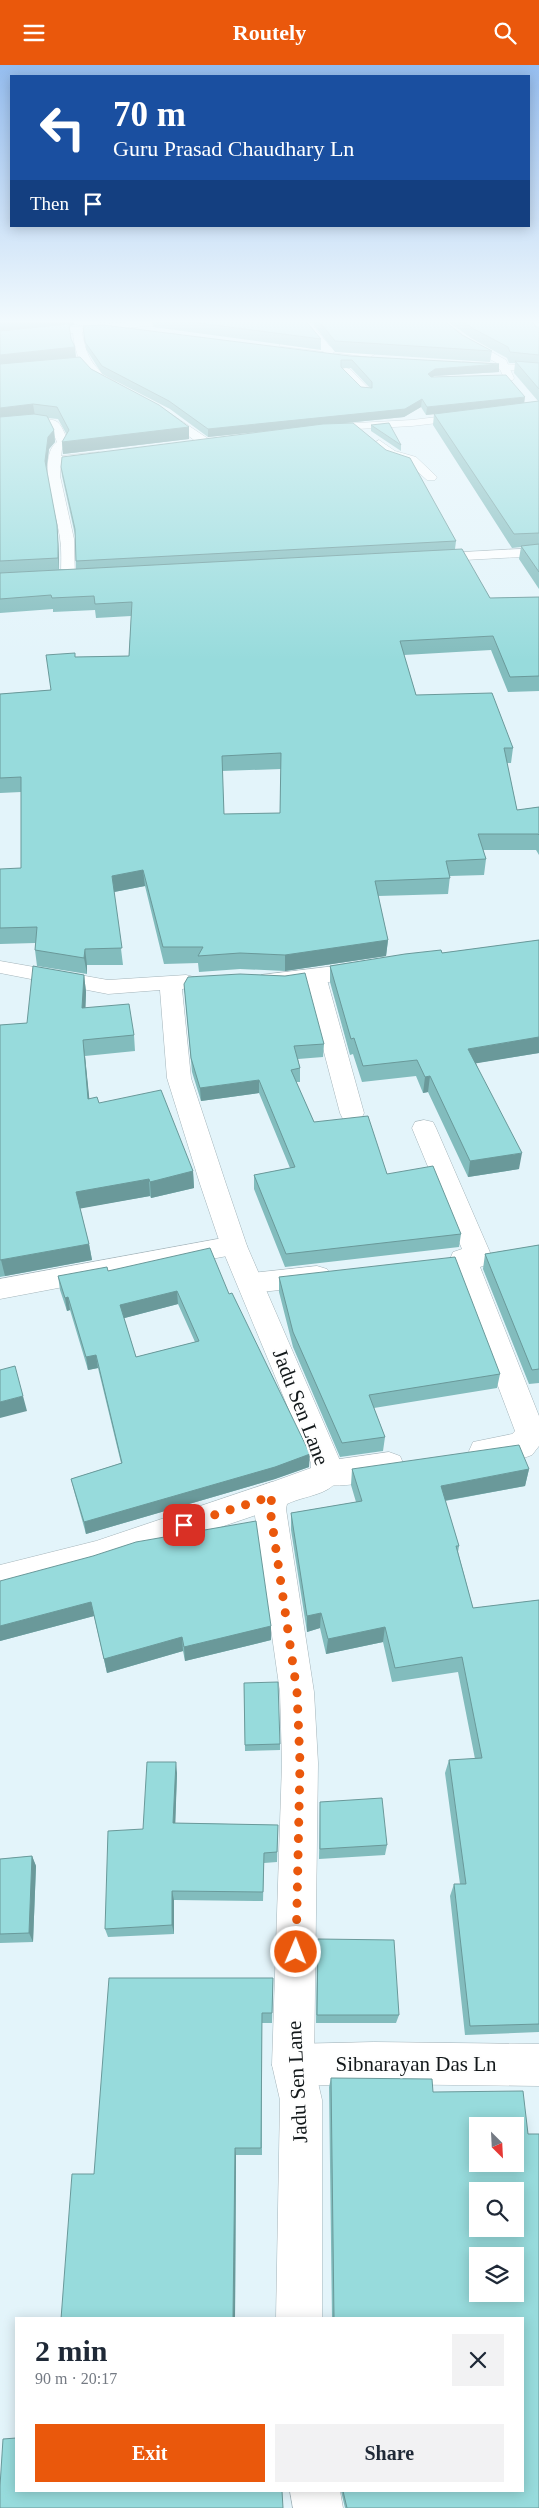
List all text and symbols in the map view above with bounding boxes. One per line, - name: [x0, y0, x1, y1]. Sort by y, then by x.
- icon: menu: [20, 19, 48, 47]
- icon: search: [491, 19, 519, 47]
- text: Routely: [233, 20, 306, 45]
- icon: left: [30, 95, 95, 160]
- text: 70 m: [113, 95, 186, 134]
- text: Guru Prasad Chaudhary Ln: [113, 136, 354, 161]
- icon: arrive: [79, 190, 107, 218]
- text: Then: [30, 193, 69, 214]
- street label: Jadu Sen Lane: [268, 1346, 334, 1468]
- pin: [163, 1504, 205, 1546]
- icon: arrive: [170, 1511, 198, 1539]
- position arrow: [269, 1925, 321, 1977]
- street label: Jadu Sen Lane: [282, 2020, 312, 2144]
- street label: Sibnarayan Das Ln: [336, 2052, 497, 2076]
- north arrow: [469, 2117, 524, 2173]
- map controls: [469, 2117, 524, 2302]
- button: search: [469, 2182, 524, 2237]
- button: layers: [469, 2247, 524, 2302]
- text: 2 min: [35, 2334, 108, 2367]
- button: close: [452, 2334, 504, 2386]
- text: 90 m · 20:17: [35, 2370, 117, 2387]
- button: Exit: [35, 2424, 265, 2482]
- button: Share: [275, 2424, 504, 2482]

